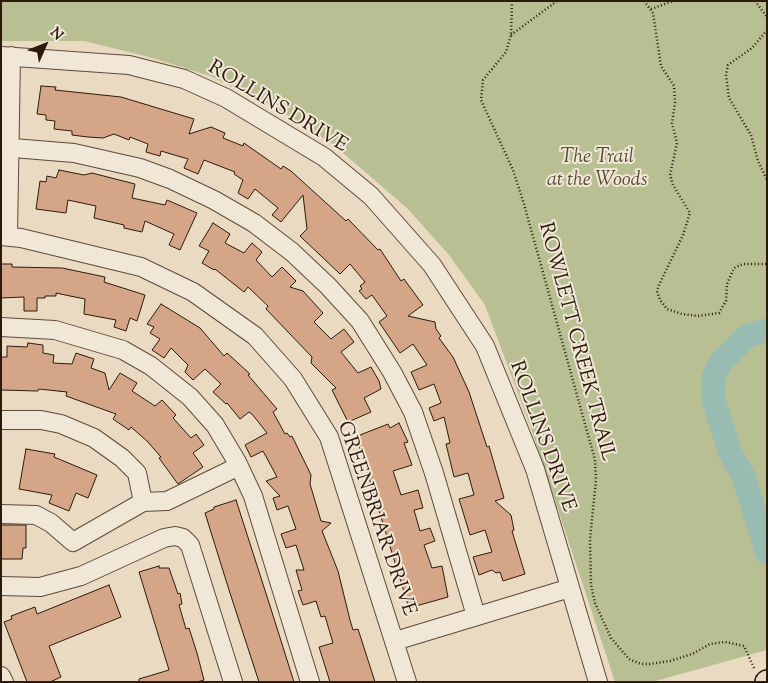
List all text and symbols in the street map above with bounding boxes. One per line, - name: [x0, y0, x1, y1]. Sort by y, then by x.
- north arrow: [20, 20, 70, 70]
- text: N: [45, 24, 67, 46]
- street label: ROLLINS DRIVE: [203, 57, 351, 159]
- park label: The Trail at the Woods: [547, 147, 647, 194]
- street label: ROWLETT CREEK TRAIL: [532, 220, 618, 464]
- street label: ROLLINS DRIVE: [503, 358, 579, 516]
- street label: GREENBRIAR DRIVE: [330, 419, 420, 619]

